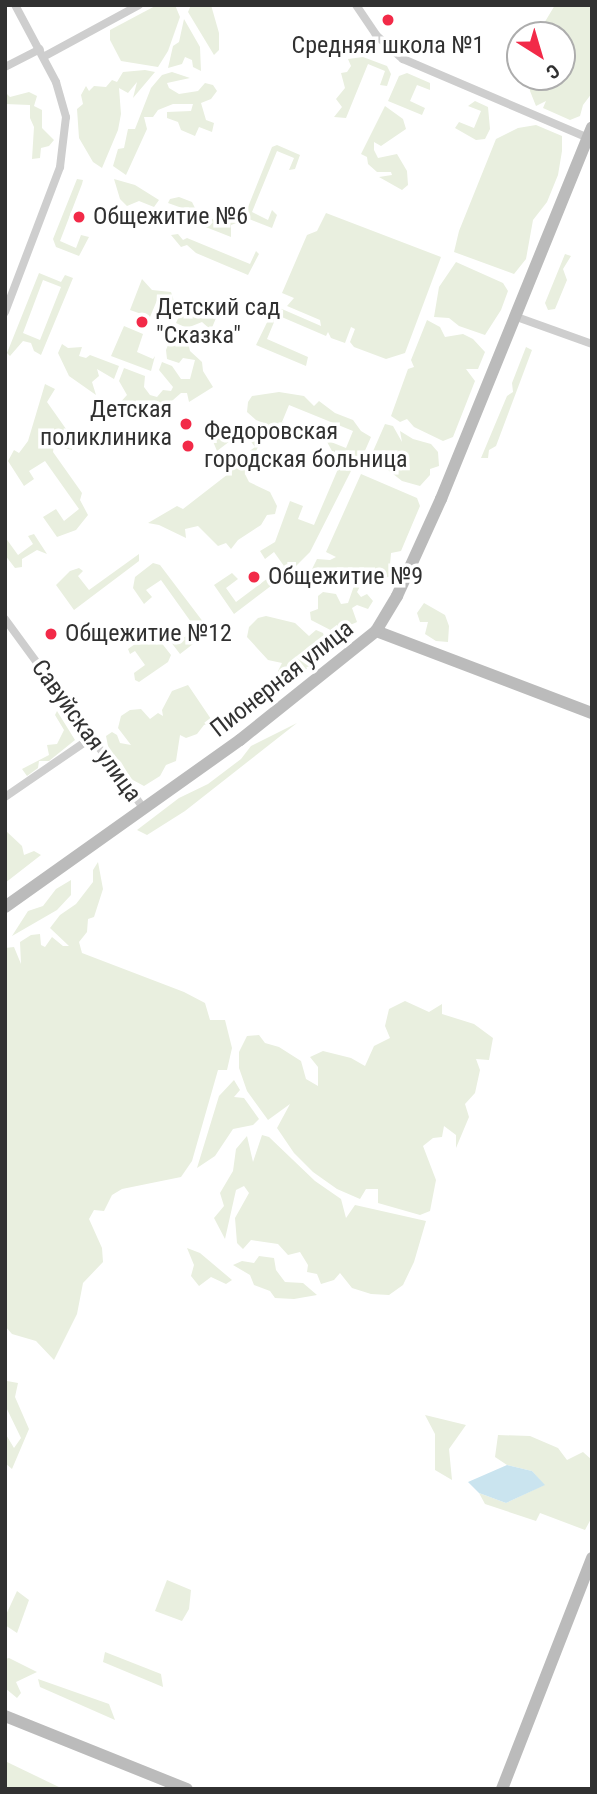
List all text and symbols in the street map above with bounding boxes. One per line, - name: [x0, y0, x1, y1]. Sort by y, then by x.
- marker: Средняя школа №1: [380, 12, 396, 28]
- north arrow: [506, 21, 576, 91]
- place label: Средняя школа №1: [292, 32, 484, 60]
- text: С: [541, 59, 564, 84]
- place label: Общежитие №6: [93, 203, 248, 231]
- marker: Общежитие №6: [71, 209, 87, 225]
- place label: Детский сад "Сказка": [156, 294, 280, 350]
- marker: Детский сад "Сказка": [134, 314, 150, 330]
- place label: Детская поликлиника: [40, 396, 172, 452]
- marker: Детская поликлиника: [178, 416, 194, 432]
- place label: Федоровская городская больница: [204, 418, 408, 474]
- marker: Федоровская городская больница: [178, 436, 198, 456]
- place label: Общежитие №9: [268, 563, 423, 591]
- marker: Общежитие №9: [246, 569, 262, 585]
- street label: Пионерная улица: [205, 614, 359, 744]
- place label: Общежитие №12: [65, 620, 232, 648]
- marker: Общежитие №12: [43, 626, 59, 642]
- street label: Савуйская улица: [25, 654, 147, 808]

